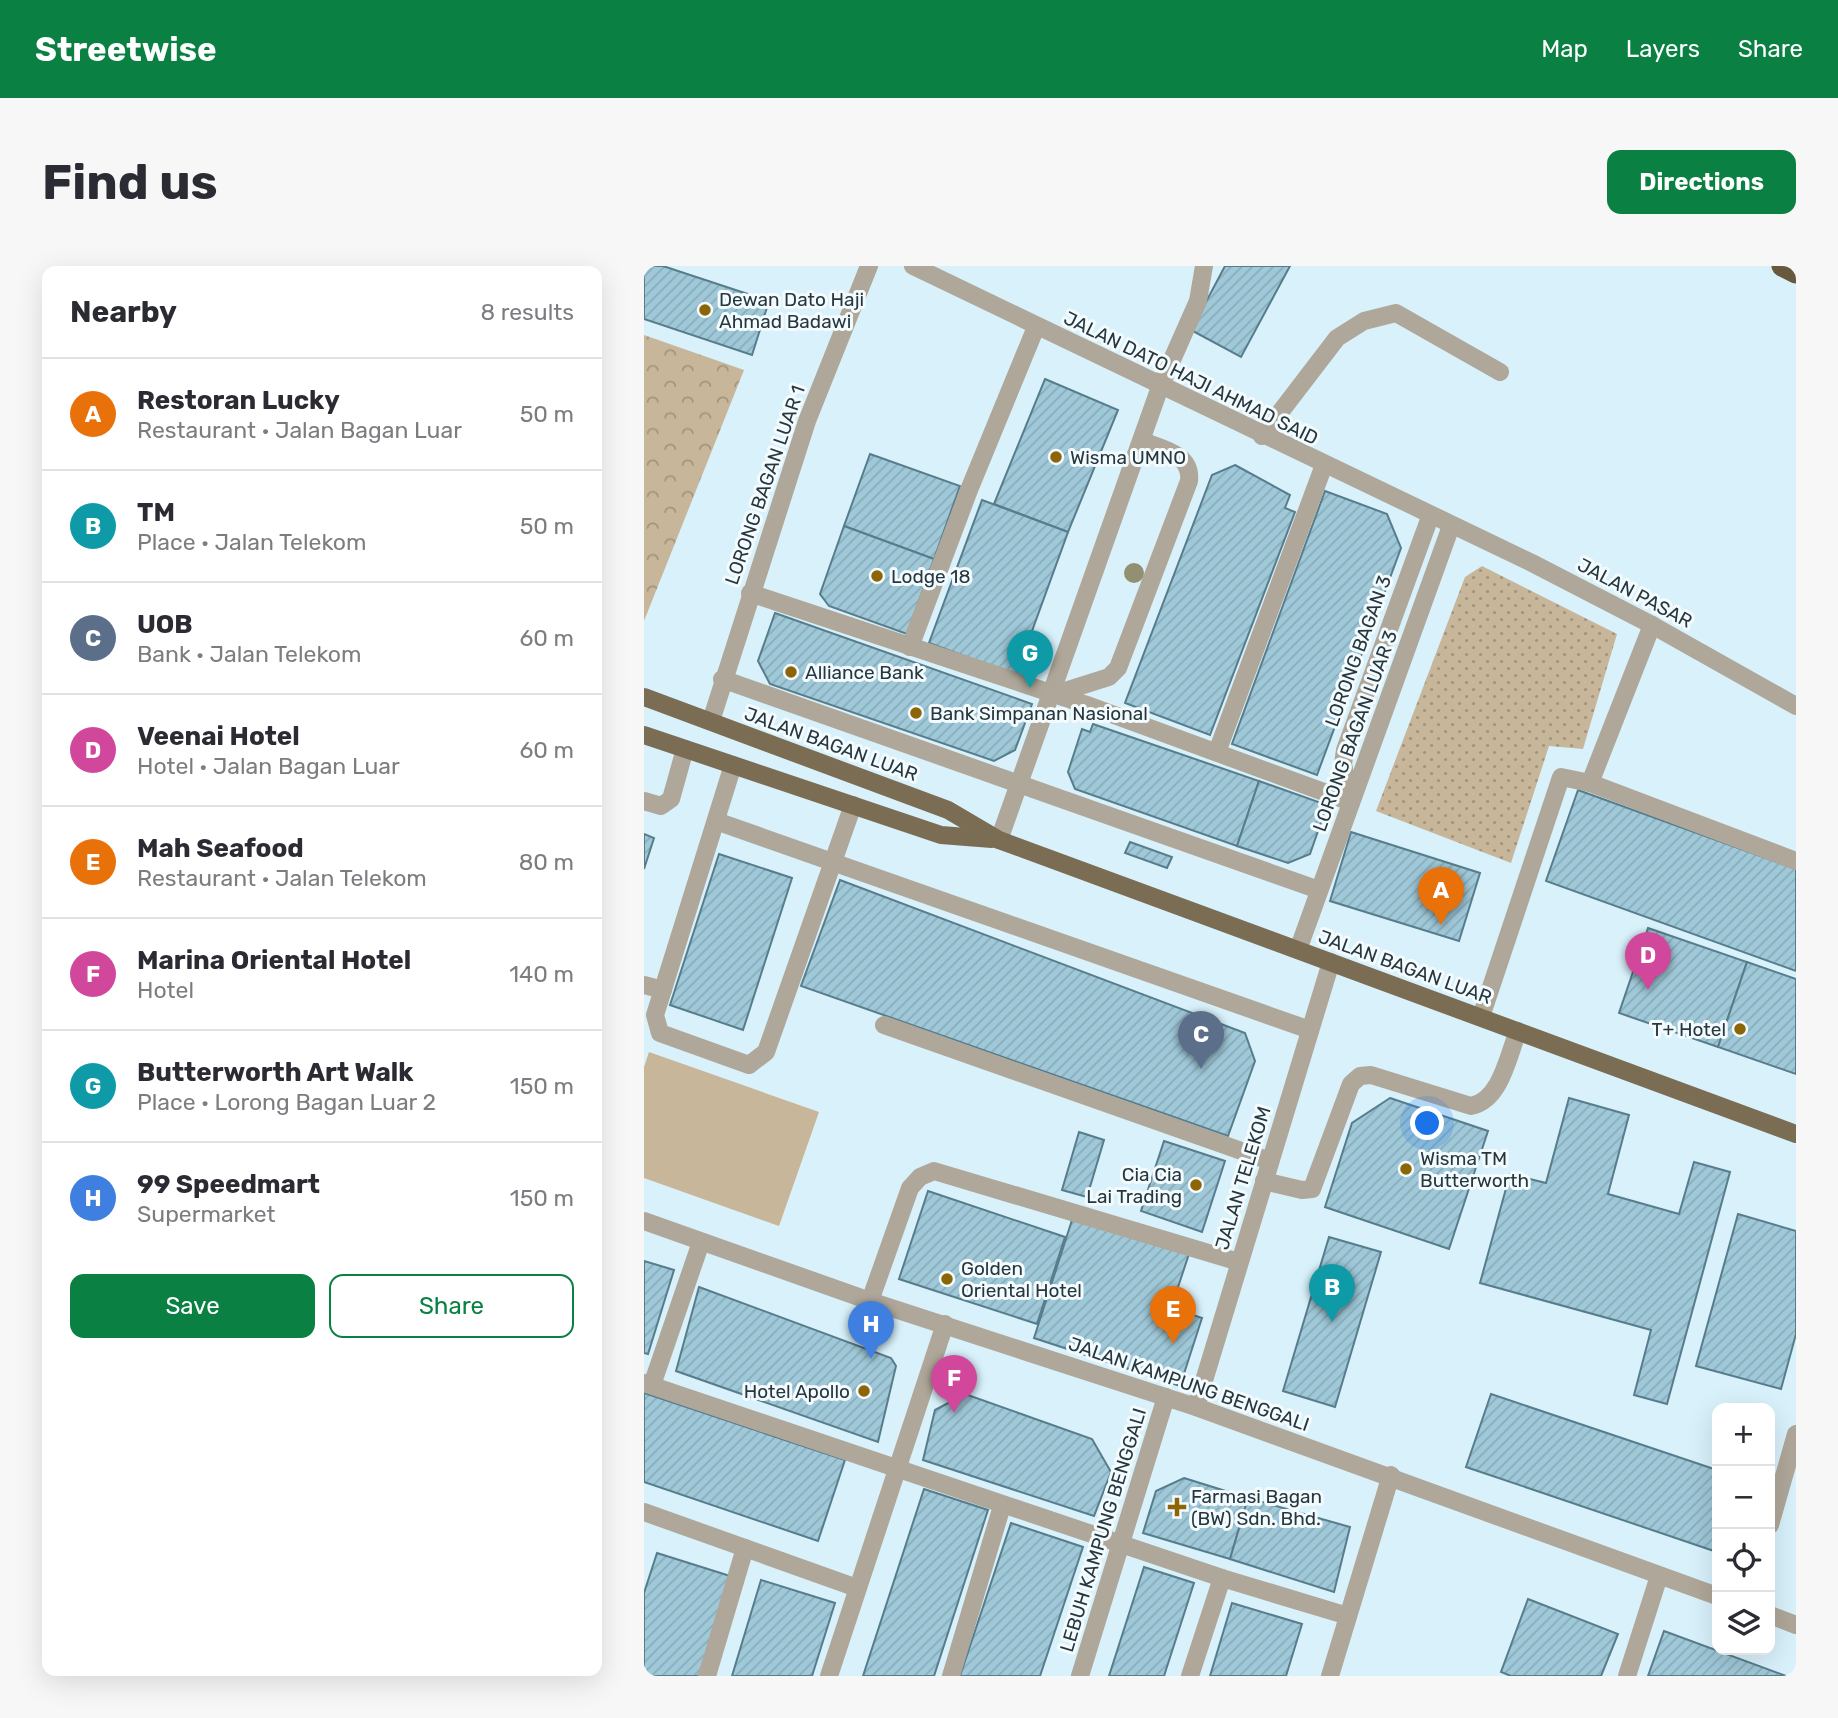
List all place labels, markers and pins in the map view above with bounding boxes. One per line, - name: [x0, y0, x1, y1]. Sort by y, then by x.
- place label: Dewan Dato Haji Ahmad Badawi: [719, 288, 864, 333]
- marker: Dewan Dato Haji Ahmad Badawi: [697, 302, 713, 318]
- place label: Wisma UMNO: [1070, 446, 1186, 469]
- marker: Wisma UMNO: [1048, 449, 1064, 465]
- place label: Lodge 18: [891, 565, 971, 588]
- marker: Lodge 18: [869, 568, 885, 584]
- pin: G: [1007, 630, 1053, 688]
- place label: Alliance Bank: [805, 661, 924, 684]
- marker: Alliance Bank: [783, 664, 799, 680]
- place label: Bank Simpanan Nasional: [930, 702, 1148, 725]
- marker: Bank Simpanan Nasional: [908, 705, 924, 721]
- pin: A: [1418, 867, 1464, 925]
- pin: D: [1625, 932, 1671, 990]
- pin: C: [1178, 1011, 1224, 1069]
- place label: T+ Hotel: [1651, 1018, 1726, 1041]
- marker: T+ Hotel: [1732, 1021, 1748, 1037]
- place label: Wisma TM Butterworth: [1420, 1147, 1529, 1192]
- marker: Wisma TM Butterworth: [1398, 1161, 1414, 1177]
- place label: Cia Cia Lai Trading: [1086, 1163, 1182, 1208]
- marker: Cia Cia Lai Trading: [1188, 1177, 1204, 1193]
- place label: Golden Oriental Hotel: [961, 1257, 1082, 1302]
- pin: B: [1309, 1264, 1355, 1322]
- marker: Golden Oriental Hotel: [939, 1271, 955, 1287]
- pin: E: [1150, 1286, 1196, 1344]
- pin: H: [848, 1301, 894, 1359]
- pin: F: [931, 1355, 977, 1413]
- place label: Hotel Apollo: [744, 1380, 850, 1403]
- marker: Hotel Apollo: [856, 1383, 872, 1399]
- place label: Farmasi Bagan (BW) Sdn. Bhd.: [1191, 1485, 1322, 1530]
- marker: Farmasi Bagan (BW) Sdn. Bhd.: [1169, 1499, 1185, 1515]

